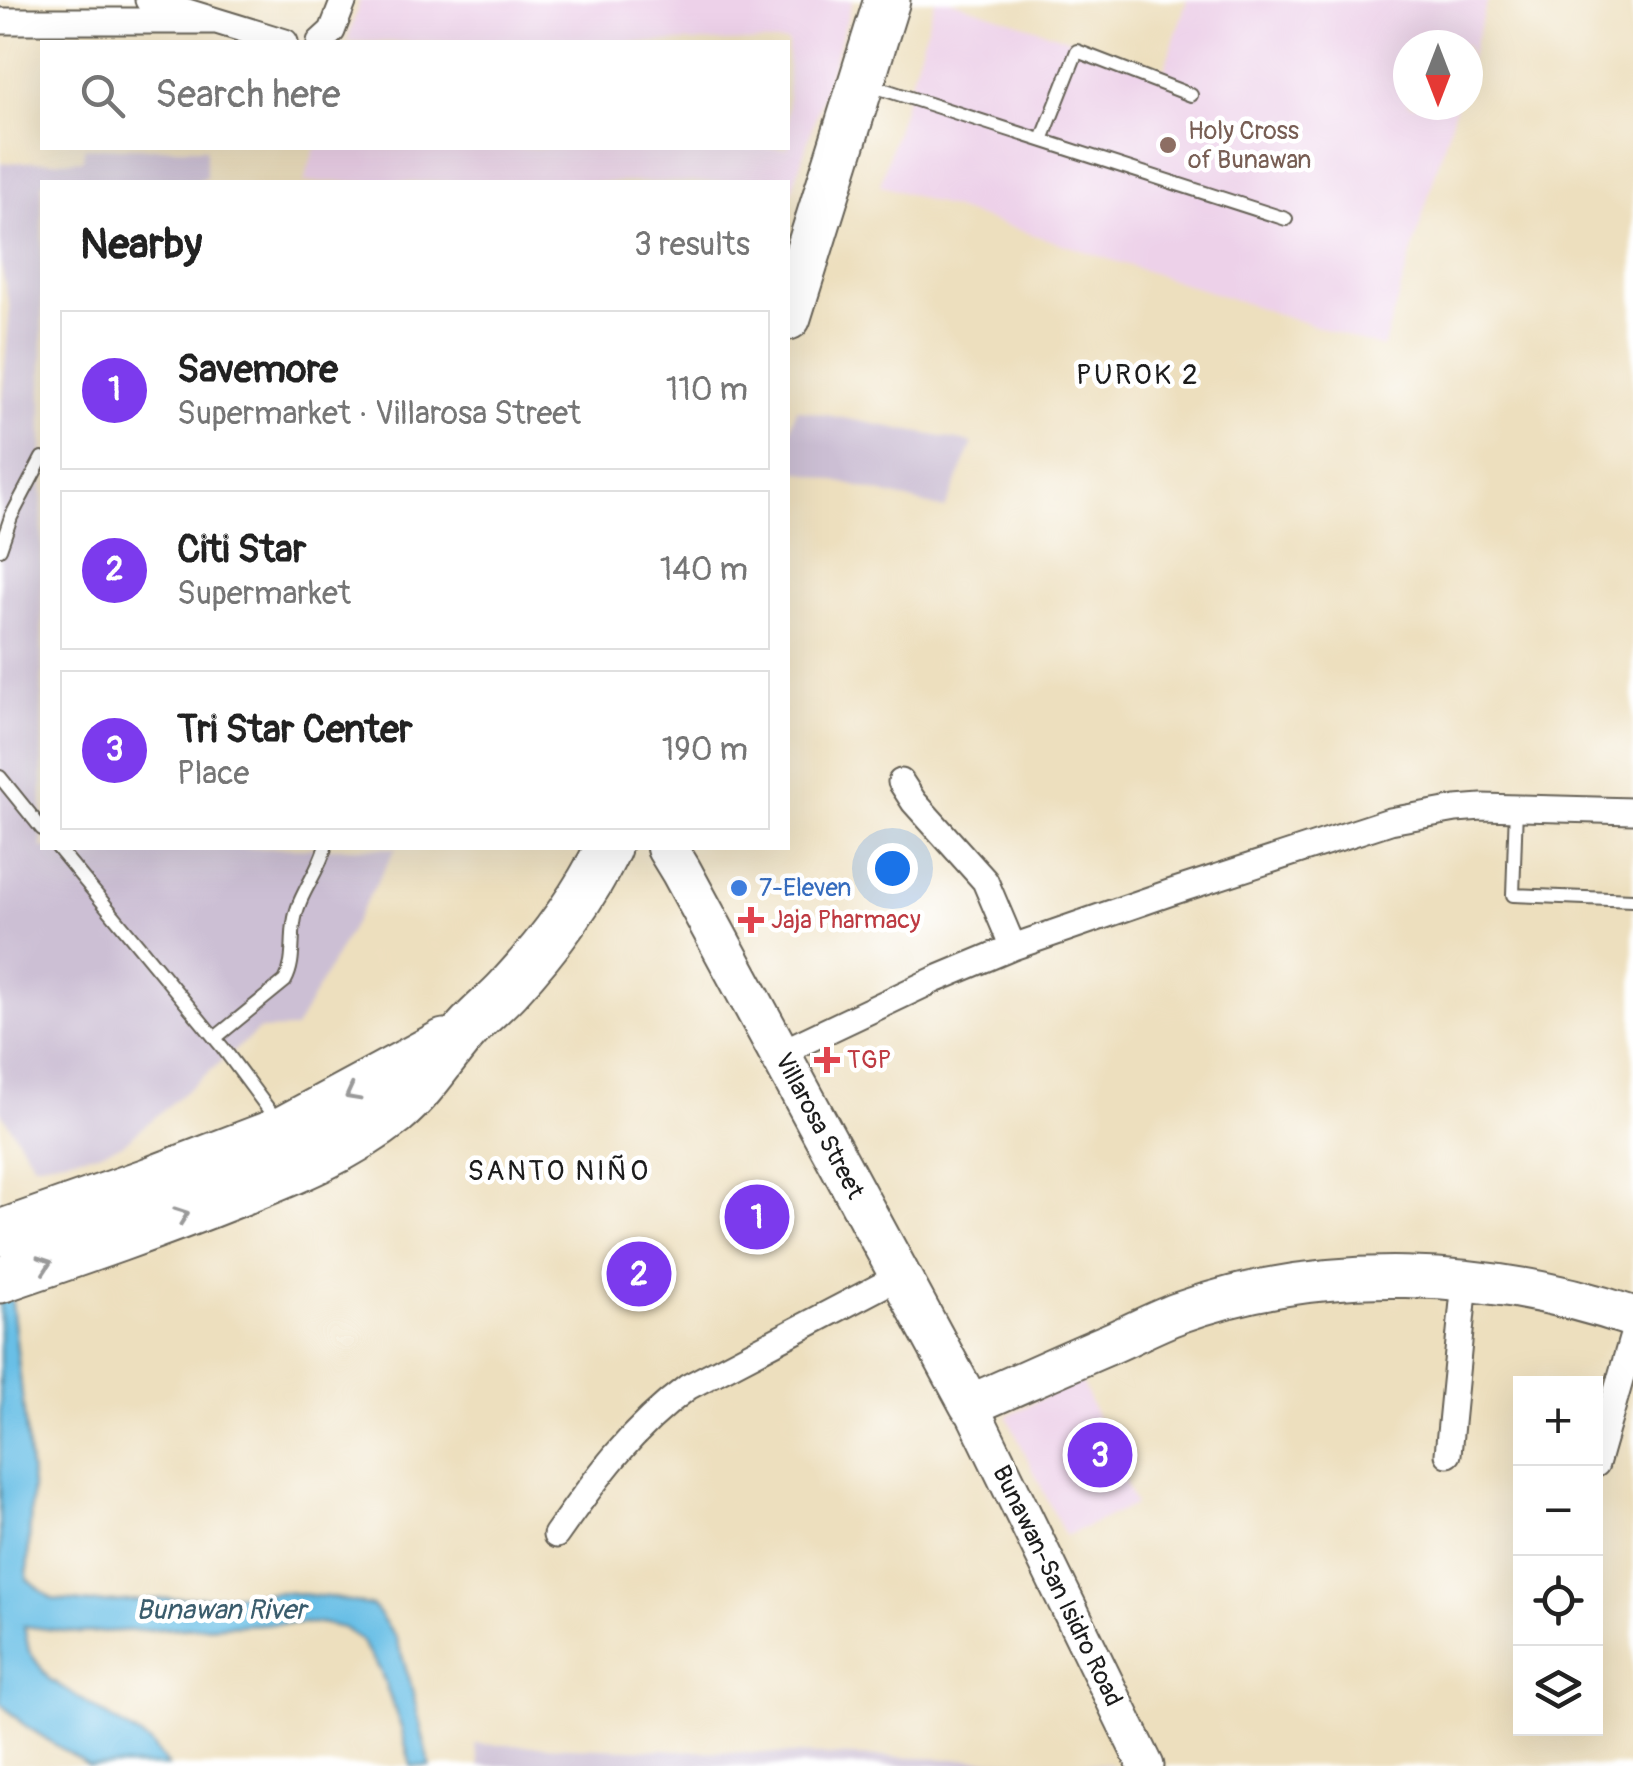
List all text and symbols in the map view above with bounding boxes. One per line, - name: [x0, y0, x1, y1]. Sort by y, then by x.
- north arrow: [1393, 30, 1483, 120]
- search box: [40, 40, 790, 150]
- icon: search: [75, 68, 130, 123]
- text: Search here: [155, 71, 341, 119]
- place label: Holy Cross of Bunawan: [1188, 116, 1311, 176]
- marker: Holy Cross of Bunawan: [1157, 134, 1179, 156]
- text: Nearby: [80, 219, 202, 271]
- text: 3 results: [634, 225, 750, 265]
- text: Savemore: [177, 346, 338, 394]
- district label: PUROK 2: [1076, 358, 1200, 393]
- text: 1: [108, 370, 121, 410]
- text: 110 m: [666, 370, 748, 410]
- text: Supermarket · Villarosa Street: [177, 394, 581, 434]
- text: Citi Star: [177, 526, 306, 574]
- text: 2: [106, 550, 123, 590]
- text: 140 m: [660, 550, 748, 590]
- text: Supermarket: [177, 574, 351, 614]
- text: Tri Star Center: [177, 706, 413, 754]
- text: 3: [106, 730, 123, 770]
- text: 190 m: [662, 730, 748, 770]
- text: Place: [177, 754, 249, 794]
- your location: [867, 843, 918, 894]
- place label: 7-Eleven: [759, 873, 851, 904]
- marker: 7-Eleven: [728, 877, 750, 899]
- place label: Jaja Pharmacy: [771, 905, 921, 936]
- marker: Jaja Pharmacy: [740, 909, 762, 931]
- place label: TGP: [847, 1045, 891, 1076]
- street label: Villarosa Street: [768, 1048, 871, 1205]
- marker: TGP: [816, 1049, 838, 1071]
- one-way arrow: [345, 1081, 363, 1101]
- district label: SANTO NIÑO: [467, 1154, 651, 1189]
- pin: 1: [724, 1180, 790, 1254]
- one-way arrow: [172, 1207, 190, 1227]
- pin: 2: [606, 1236, 672, 1312]
- one-way arrow: [36, 1256, 53, 1276]
- map controls: [1513, 1376, 1603, 1736]
- button: +: [1513, 1376, 1603, 1466]
- pin: 3: [1068, 1418, 1132, 1492]
- street label: Bunawan-San Isidro Road: [985, 1461, 1129, 1711]
- button: −: [1513, 1466, 1603, 1556]
- button: locate: [1513, 1556, 1603, 1646]
- water label: Bunawan River: [136, 1593, 309, 1628]
- button: layers: [1513, 1646, 1603, 1736]

